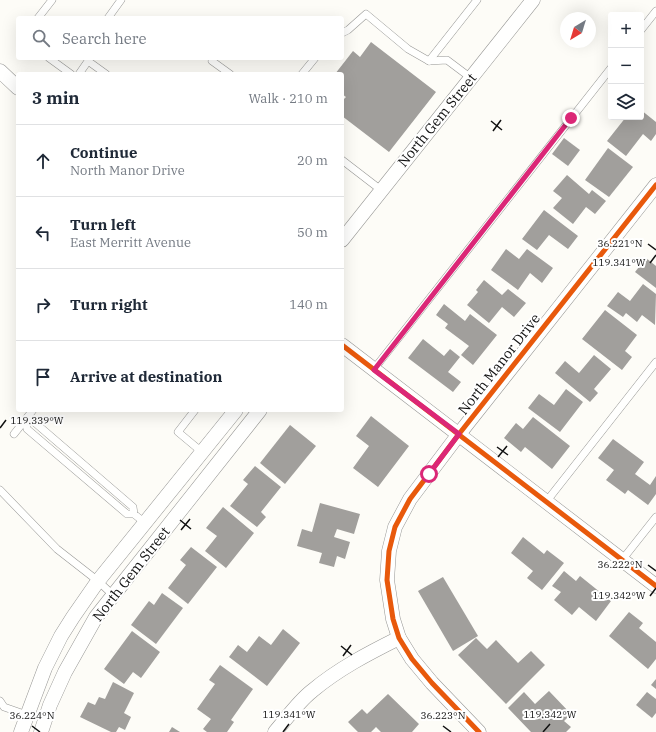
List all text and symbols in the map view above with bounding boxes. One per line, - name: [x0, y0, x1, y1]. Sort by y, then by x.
- north arrow: [560, 12, 596, 48]
- map controls: [608, 12, 644, 120]
- button: +: [608, 12, 644, 48]
- search box: [16, 16, 344, 60]
- icon: search: [30, 27, 52, 49]
- text: Search here: [62, 29, 147, 48]
- button: −: [608, 48, 644, 84]
- street label: North Gem Street: [394, 69, 480, 171]
- button: layers: [608, 84, 644, 120]
- text: 3 min: [32, 87, 80, 109]
- text: Walk · 210 m: [249, 90, 328, 107]
- route end: [562, 109, 580, 127]
- text: Continue: [70, 143, 137, 162]
- icon: ahead: [32, 150, 54, 172]
- text: 20 m: [297, 152, 328, 169]
- text: North Manor Drive: [70, 162, 185, 179]
- text: Turn left: [70, 215, 136, 234]
- icon: left: [32, 222, 54, 244]
- text: 50 m: [297, 224, 328, 241]
- text: East Merritt Avenue: [70, 234, 191, 251]
- text: 36.221°N: [597, 237, 643, 250]
- text: 119.341°W: [592, 256, 646, 269]
- icon: right: [32, 294, 54, 316]
- text: Turn right: [70, 295, 148, 314]
- text: 140 m: [289, 296, 328, 313]
- street label: North Manor Drive: [454, 310, 544, 418]
- icon: arrive: [32, 366, 54, 388]
- text: Arrive at destination: [70, 367, 222, 386]
- text: 119.339°W: [10, 414, 64, 427]
- route start: [420, 465, 438, 483]
- street label: North Gem Street: [88, 523, 174, 625]
- text: 36.222°N: [597, 558, 643, 571]
- text: 119.342°W: [592, 589, 646, 602]
- text: 119.341°W: [262, 708, 316, 721]
- text: 119.342°W: [523, 708, 577, 721]
- text: 36.224°N: [9, 709, 55, 722]
- text: 36.223°N: [420, 709, 466, 722]

